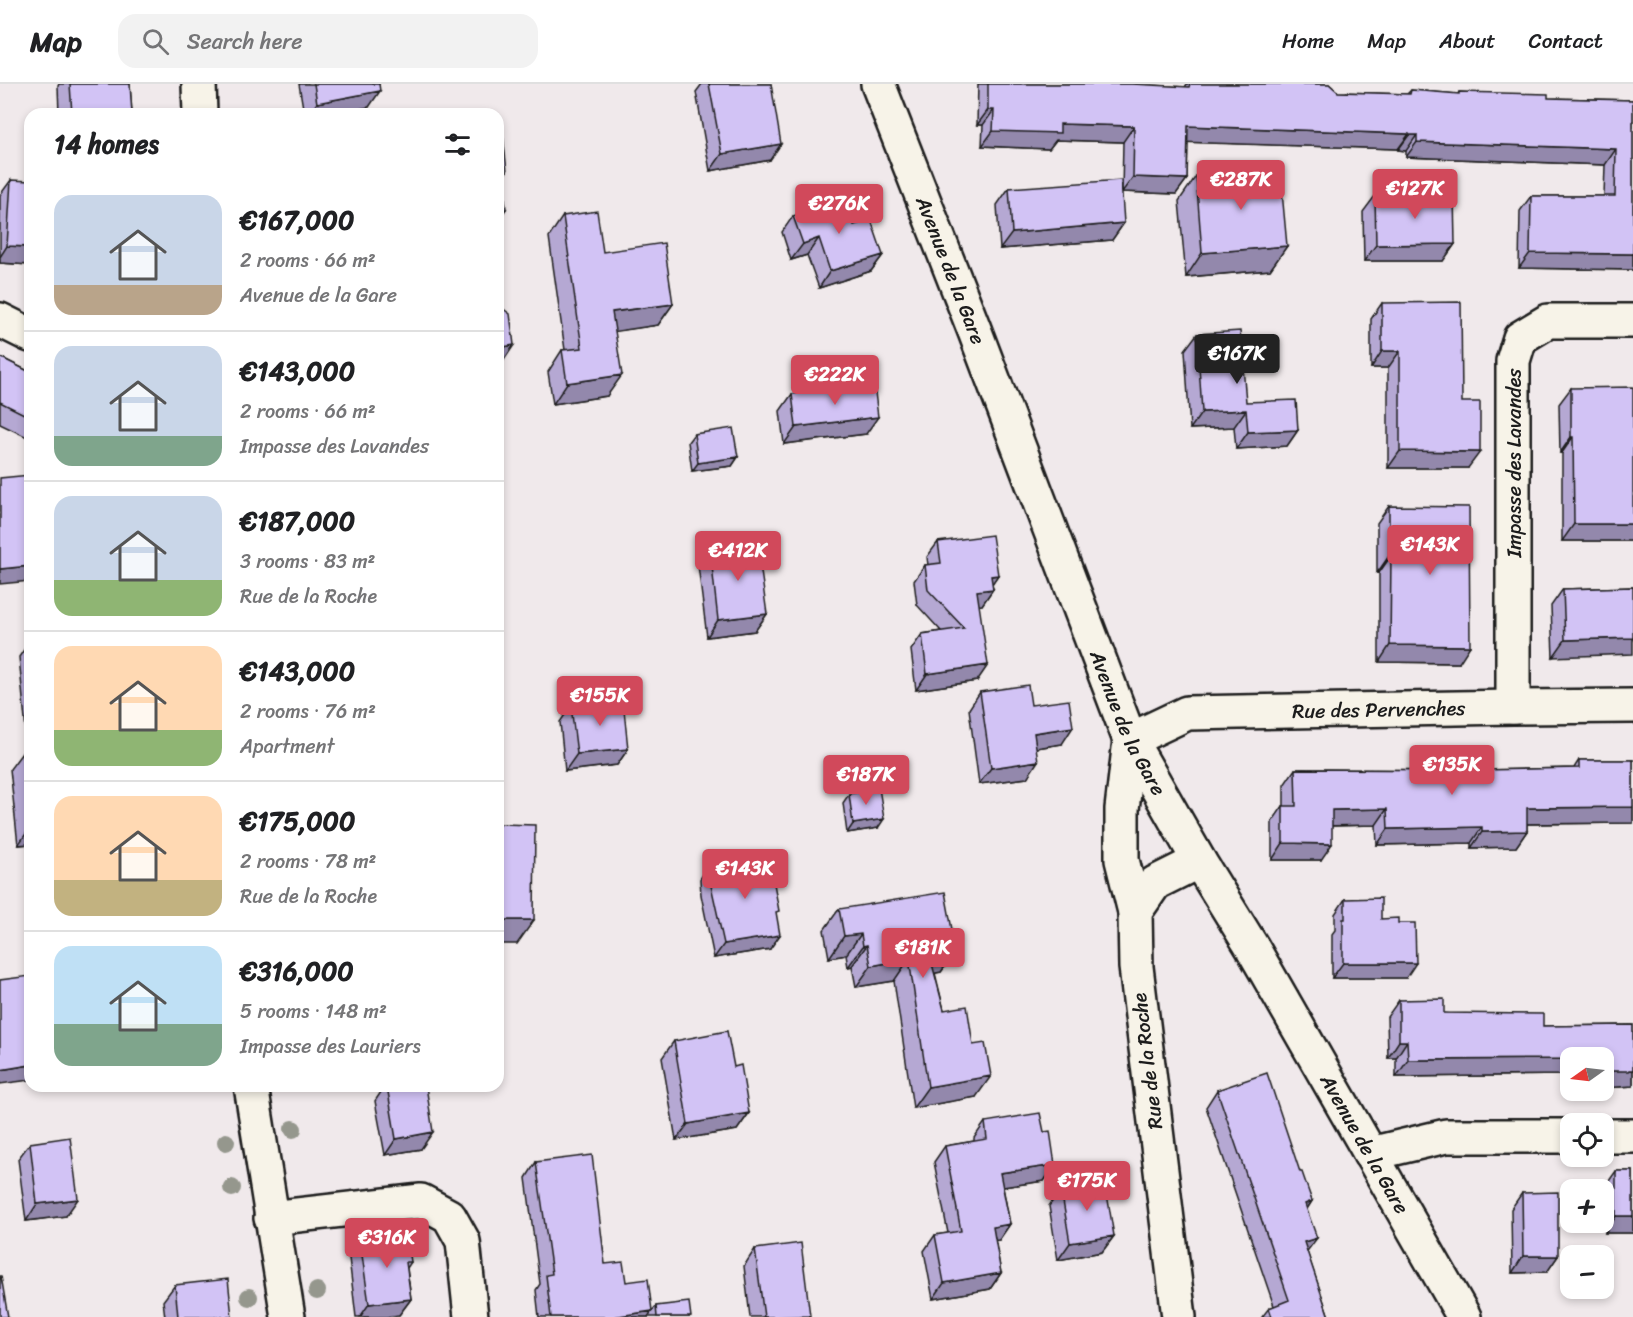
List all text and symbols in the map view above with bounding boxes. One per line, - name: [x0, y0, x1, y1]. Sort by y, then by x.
- search box: [118, 14, 538, 68]
- text: Map: [30, 17, 82, 66]
- text: Search here: [187, 22, 303, 61]
- text: Home: [1282, 22, 1334, 60]
- text: Map: [1367, 22, 1406, 60]
- text: About: [1439, 22, 1496, 60]
- text: Contact: [1529, 22, 1603, 60]
- icon: search: [139, 25, 172, 58]
- text: 14 homes: [54, 121, 159, 167]
- icon: filters: [441, 128, 474, 161]
- pin: €287K: [1199, 160, 1283, 211]
- text: €287K: [1211, 162, 1271, 197]
- pin: €127K: [1373, 169, 1457, 220]
- text: €127K: [1387, 171, 1443, 206]
- pin: €276K: [797, 184, 881, 235]
- text: €276K: [809, 186, 869, 221]
- street label: Avenue de la Gare: [905, 190, 995, 350]
- text: €167,000: [240, 197, 354, 243]
- icon: home: [102, 219, 174, 291]
- text: 2 rooms · 66 m²: [240, 243, 376, 278]
- text: Avenue de la Gare: [240, 278, 397, 313]
- pin: €167K: [1195, 334, 1279, 385]
- text: €167K: [1209, 336, 1265, 371]
- text: €143,000: [240, 348, 355, 394]
- pin: €222K: [793, 355, 877, 406]
- text: €222K: [805, 357, 865, 392]
- street label: Impasse des Lavandes: [1497, 368, 1532, 559]
- icon: home: [102, 370, 174, 442]
- text: 2 rooms · 66 m²: [240, 394, 376, 429]
- text: Impasse des Lavandes: [240, 429, 429, 464]
- text: €187,000: [240, 498, 355, 544]
- icon: home: [102, 520, 174, 592]
- pin: €143K: [1388, 525, 1472, 576]
- text: €143K: [1401, 527, 1459, 562]
- pin: €412K: [696, 531, 780, 582]
- text: €412K: [709, 533, 767, 568]
- text: 3 rooms · 83 m²: [240, 544, 375, 579]
- text: Rue de la Roche: [240, 579, 377, 614]
- street label: Avenue de la Gare: [1079, 644, 1175, 803]
- text: €143,000: [240, 648, 355, 694]
- icon: home: [102, 670, 174, 742]
- pin: €155K: [558, 676, 642, 727]
- text: €155K: [571, 678, 629, 713]
- street label: Rue des Pervenches: [1292, 691, 1467, 729]
- text: 2 rooms · 76 m²: [240, 694, 376, 729]
- text: Apartment: [240, 729, 334, 764]
- pin: €135K: [1410, 745, 1494, 796]
- text: €135K: [1423, 747, 1481, 782]
- pin: €187K: [824, 755, 908, 806]
- text: €187K: [837, 757, 895, 792]
- text: €175,000: [240, 798, 355, 844]
- icon: home: [102, 820, 174, 892]
- text: 2 rooms · 78 m²: [240, 844, 376, 879]
- pin: €143K: [703, 849, 787, 900]
- text: €143K: [716, 851, 774, 886]
- text: Rue de la Roche: [240, 879, 377, 914]
- pin: €181K: [881, 928, 965, 979]
- text: €181K: [896, 930, 950, 965]
- text: €316,000: [240, 948, 354, 994]
- icon: home: [102, 970, 174, 1042]
- street label: Rue de la Roche: [1122, 990, 1173, 1131]
- text: 5 rooms · 148 m²: [240, 994, 387, 1029]
- text: Impasse des Lauriers: [240, 1029, 421, 1064]
- north arrow: [1560, 1047, 1614, 1101]
- map controls: [1560, 1047, 1614, 1299]
- street label: Avenue de la Gare: [1310, 1066, 1419, 1221]
- button: locate: [1560, 1113, 1614, 1167]
- pin: €175K: [1045, 1161, 1129, 1212]
- text: €175K: [1058, 1163, 1116, 1198]
- button: +: [1560, 1179, 1614, 1233]
- pin: €316K: [345, 1218, 429, 1269]
- text: €316K: [359, 1220, 415, 1255]
- button: −: [1560, 1245, 1614, 1299]

